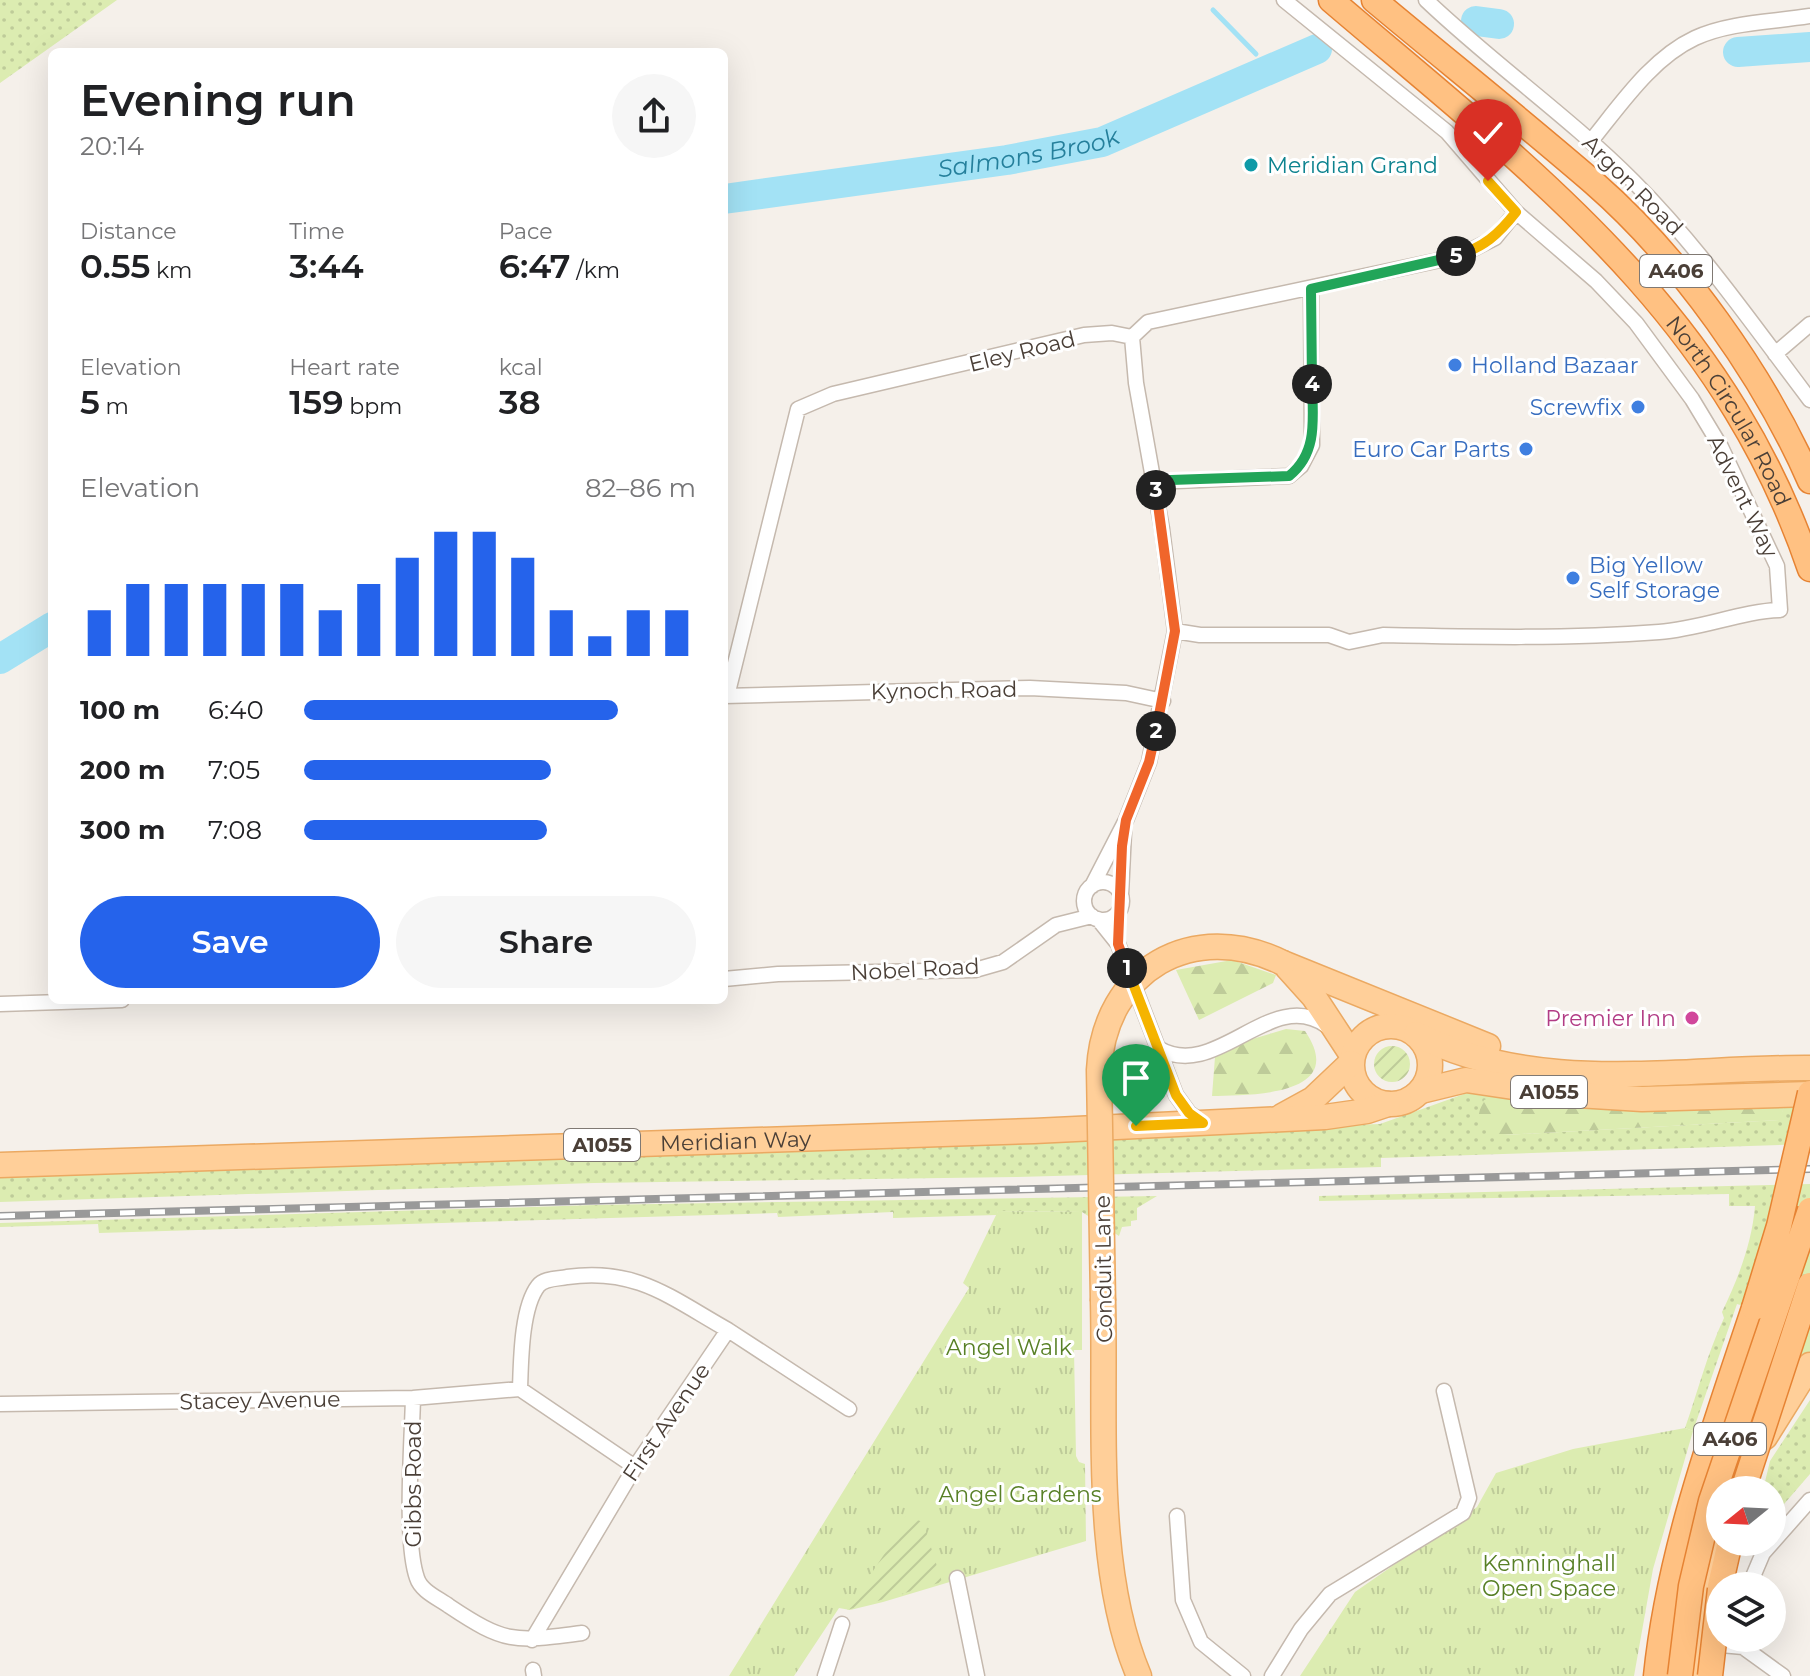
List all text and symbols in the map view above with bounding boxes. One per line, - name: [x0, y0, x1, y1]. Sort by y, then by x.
- text: Evening run: [80, 73, 356, 127]
- button: share: [612, 74, 696, 158]
- pin: [1454, 99, 1522, 181]
- icon: check: [1466, 111, 1510, 155]
- water label: Salmons Brook: [936, 121, 1125, 183]
- street label: Argon Road: [1577, 129, 1689, 241]
- text: 20:14: [80, 130, 144, 162]
- place label: Meridian Grand: [1267, 152, 1438, 179]
- marker: Meridian Grand: [1242, 156, 1260, 174]
- text: Distance: [80, 218, 177, 245]
- text: Time: [289, 218, 345, 245]
- text: Pace: [499, 218, 553, 245]
- pin: 5: [1436, 236, 1476, 276]
- text: 5: [1449, 242, 1463, 269]
- text: 0.55: [80, 245, 150, 287]
- text: 3:44: [289, 245, 364, 287]
- text: 6:47: [499, 245, 571, 287]
- road number: A406: [1640, 255, 1712, 287]
- text: km: [150, 257, 192, 284]
- text: /km: [571, 257, 620, 284]
- street label: North Circular Road: [1660, 310, 1797, 510]
- street label: Eley Road: [966, 325, 1078, 378]
- place label: Holland Bazaar: [1471, 352, 1639, 379]
- text: Elevation: [80, 354, 182, 381]
- text: Heart rate: [289, 354, 400, 381]
- text: kcal: [499, 354, 543, 381]
- marker: Holland Bazaar: [1446, 356, 1464, 374]
- pin: 4: [1292, 364, 1332, 404]
- text: 4: [1304, 370, 1320, 397]
- text: 5: [80, 381, 100, 423]
- text: 159: [289, 381, 343, 423]
- text: 38: [499, 381, 541, 423]
- text: m: [100, 393, 129, 420]
- text: bpm: [343, 393, 402, 420]
- place label: Screwfix: [1530, 394, 1622, 421]
- marker: Screwfix: [1629, 398, 1647, 416]
- street label: Advent Way: [1701, 431, 1784, 562]
- place label: Euro Car Parts: [1352, 436, 1510, 463]
- marker: Euro Car Parts: [1517, 440, 1535, 458]
- pin: 3: [1136, 470, 1176, 510]
- text: Elevation: [80, 472, 200, 504]
- text: 82–86 m: [585, 472, 696, 504]
- text: 3: [1149, 476, 1163, 503]
- place label: Big Yellow Self Storage: [1589, 552, 1720, 604]
- marker: Big Yellow Self Storage: [1564, 569, 1582, 587]
- street label: Kynoch Road: [870, 676, 1018, 705]
- text: 100 m: [80, 694, 160, 726]
- text: 6:40: [208, 694, 264, 726]
- pin: 2: [1136, 711, 1176, 751]
- text: 2: [1150, 717, 1162, 744]
- text: 200 m: [80, 754, 165, 786]
- text: 7:05: [208, 754, 260, 786]
- text: 300 m: [80, 814, 165, 846]
- text: 7:08: [208, 814, 262, 846]
- button: Save: [80, 896, 380, 988]
- button: Share: [396, 896, 696, 988]
- pin: 1: [1107, 948, 1147, 988]
- street label: Nobel Road: [850, 953, 980, 986]
- text: 1: [1123, 954, 1131, 981]
- place label: Premier Inn: [1545, 1005, 1676, 1032]
- marker: Premier Inn: [1683, 1009, 1701, 1027]
- pin: [1102, 1044, 1170, 1126]
- icon: arrive: [1114, 1056, 1158, 1100]
- road number: A1055: [1511, 1076, 1587, 1108]
- street label: Meridian Way: [660, 1125, 812, 1157]
- road number: A1055: [564, 1129, 640, 1161]
- street label: Conduit Lane: [1089, 1195, 1118, 1343]
- park label: Angel Walk: [946, 1334, 1073, 1361]
- street label: First Avenue: [617, 1358, 716, 1487]
- street label: Stacey Avenue: [179, 1386, 341, 1415]
- street label: Gibbs Road: [400, 1421, 427, 1547]
- road number: A406: [1694, 1423, 1766, 1455]
- north arrow: [1706, 1476, 1786, 1556]
- map controls: [1706, 1476, 1786, 1652]
- park label: Angel Gardens: [938, 1481, 1102, 1508]
- park label: Kenninghall Open Space: [1482, 1550, 1616, 1602]
- button: layers: [1706, 1572, 1786, 1652]

